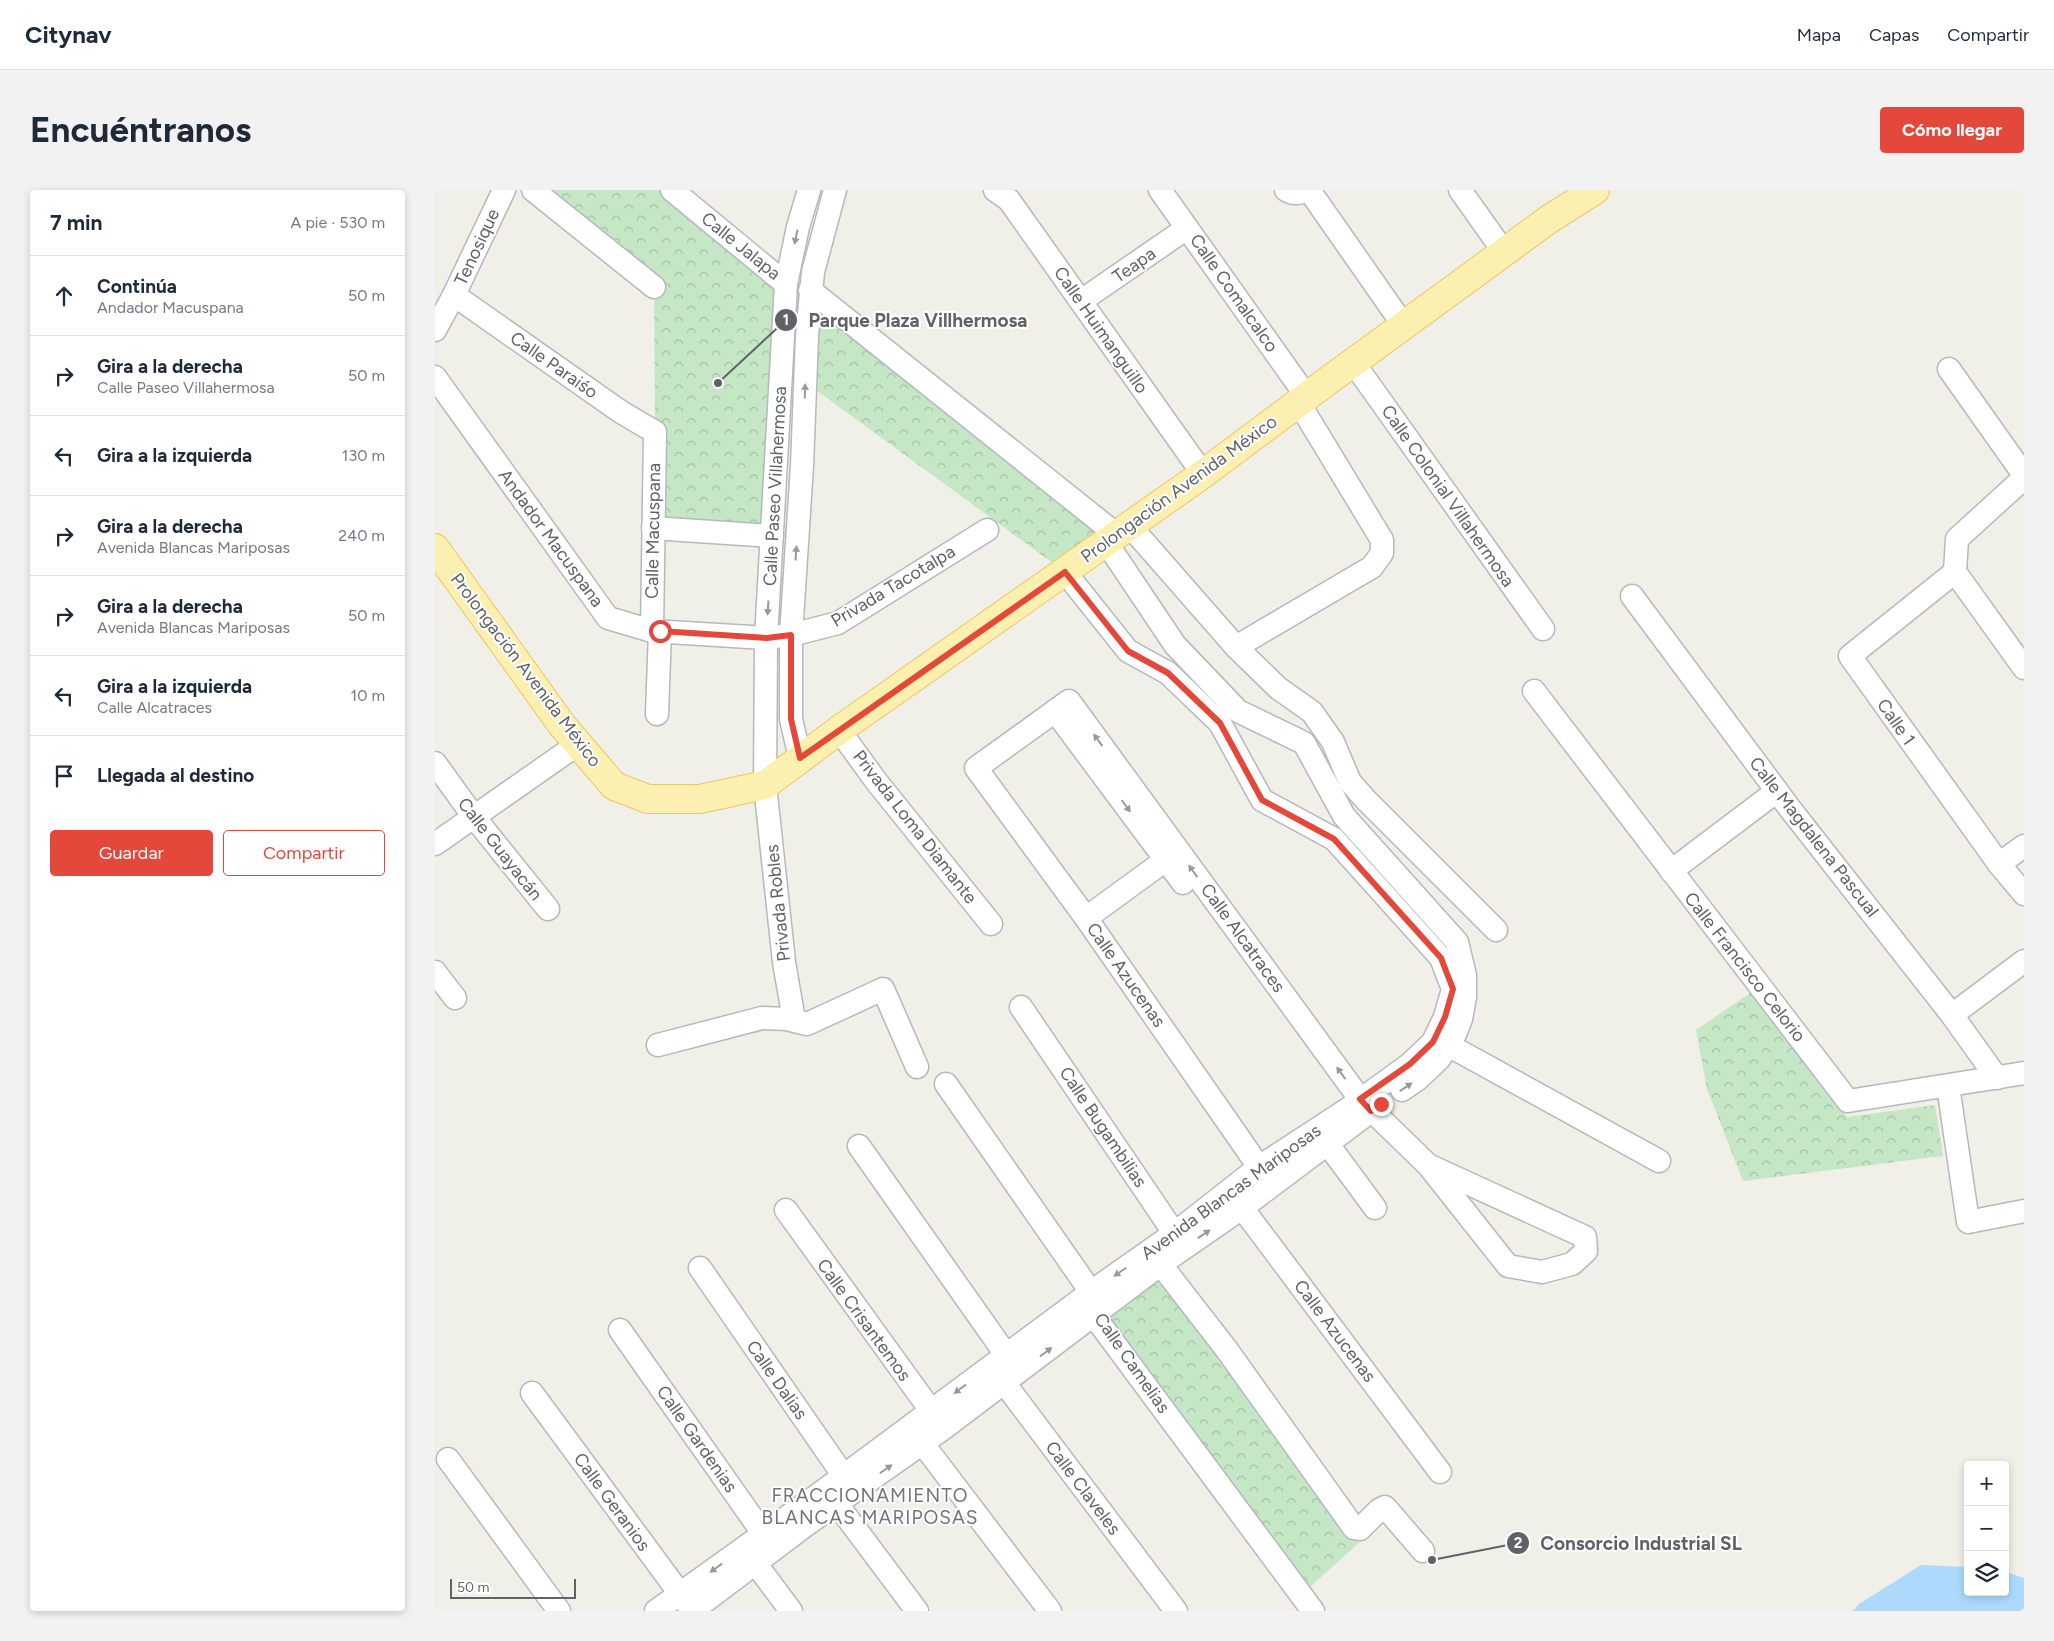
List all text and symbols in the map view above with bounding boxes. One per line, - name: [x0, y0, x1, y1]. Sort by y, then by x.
- text: Citynav: [25, 20, 112, 49]
- text: Mapa: [1797, 24, 1841, 46]
- text: Capas: [1869, 24, 1919, 46]
- text: Compartir: [1947, 24, 2029, 46]
- button: Cómo llegar: [1880, 107, 2024, 153]
- text: Encuéntranos: [30, 109, 251, 151]
- street label: Tenosique: [450, 205, 504, 289]
- street label: Calle Jalapa: [697, 207, 785, 285]
- text: 7 min: [50, 210, 102, 235]
- text: A pie · 530 m: [291, 213, 385, 232]
- one-way arrow: [792, 229, 800, 245]
- street label: Calle Comalcalco: [1185, 230, 1283, 356]
- street label: Teapa: [1108, 242, 1160, 288]
- street label: Calle Huimanguillo: [1049, 262, 1153, 398]
- text: Continúa: [97, 275, 177, 298]
- icon: ahead: [50, 282, 78, 310]
- text: 50 m: [348, 286, 385, 305]
- text: Andador Macuspana: [97, 298, 244, 317]
- callout: Parque Plaza Villhermosa: [773, 303, 1037, 337]
- text: Parque Plaza Villhermosa: [809, 309, 1027, 332]
- text: 1: [783, 311, 789, 329]
- street label: Calle Paraiśo: [506, 327, 602, 403]
- text: Gira a la derecha: [97, 355, 243, 378]
- icon: right: [50, 362, 78, 390]
- text: 50 m: [348, 366, 385, 385]
- text: Calle Paseo Villahermosa: [97, 378, 275, 397]
- one-way arrow: [801, 383, 809, 399]
- street label: Calle Paseo Villahermosa: [759, 386, 791, 586]
- street label: Calle Colonial Villahermosa: [1377, 401, 1519, 591]
- street label: Prolongación Avenida México: [1077, 410, 1281, 568]
- icon: left: [50, 442, 78, 470]
- text: Gira a la izquierda: [97, 444, 252, 467]
- text: 130 m: [342, 446, 385, 465]
- street label: Calle Macuspana: [641, 463, 665, 599]
- street label: Andador Macuspana: [494, 465, 608, 611]
- text: Gira a la derecha: [97, 515, 243, 538]
- icon: right: [50, 522, 78, 550]
- text: 240 m: [338, 526, 385, 545]
- text: Avenida Blancas Mariposas: [97, 538, 290, 557]
- street label: Privada Tacotalpa: [827, 540, 959, 632]
- one-way arrow: [793, 545, 801, 561]
- street label: Prolongación Avenida México: [446, 569, 606, 771]
- text: Gira a la derecha: [97, 595, 243, 618]
- one-way arrow: [764, 600, 772, 616]
- icon: right: [50, 602, 78, 630]
- text: 50 m: [348, 606, 385, 625]
- text: Avenida Blancas Mariposas: [97, 618, 290, 637]
- route start: [649, 620, 672, 643]
- text: Gira a la izquierda: [97, 675, 252, 698]
- icon: left: [50, 682, 78, 710]
- text: 10 m: [351, 686, 385, 705]
- street label: Calle 1: [1872, 694, 1920, 750]
- text: Calle Alcatraces: [97, 698, 212, 717]
- one-way arrow: [1093, 733, 1103, 747]
- street label: Privada Loma Diamante: [848, 746, 982, 908]
- street label: Calle Magdalena Pascual: [1745, 753, 1883, 921]
- icon: arrive: [50, 762, 78, 790]
- text: Llegada al destino: [97, 764, 254, 787]
- street label: Calle Guayacán: [453, 793, 547, 905]
- one-way arrow: [1121, 799, 1131, 813]
- button: Guardar: [50, 830, 213, 876]
- button: Compartir: [223, 830, 385, 876]
- street label: Privada Robles: [761, 843, 795, 963]
- one-way arrow: [1188, 865, 1199, 878]
- street label: Calle Alcatraces: [1196, 879, 1290, 997]
- street label: Calle Francisco Celorio: [1680, 888, 1810, 1046]
- street label: Calle Azucenas: [1082, 918, 1170, 1032]
- street label: Calle Bugambilias: [1054, 1062, 1152, 1192]
- one-way arrow: [1336, 1066, 1346, 1080]
- one-way arrow: [1399, 1082, 1413, 1092]
- route end: [1370, 1093, 1393, 1116]
- street label: Avenida Blancas Mariposas: [1137, 1119, 1325, 1265]
- one-way arrow: [1197, 1229, 1211, 1239]
- street label: Calle Crisantemos: [812, 1255, 916, 1385]
- one-way arrow: [1113, 1267, 1126, 1277]
- street label: Calle Azucenas: [1289, 1275, 1381, 1387]
- street label: Calle Camelias: [1089, 1309, 1175, 1417]
- street label: Calle Dalias: [742, 1336, 812, 1424]
- one-way arrow: [1039, 1347, 1053, 1357]
- street label: Calle Gardenias: [652, 1381, 742, 1497]
- one-way arrow: [953, 1384, 967, 1394]
- street label: Calle Claveles: [1041, 1437, 1125, 1539]
- street label: Calle Geranios: [569, 1449, 655, 1555]
- map controls: [1964, 1461, 2009, 1596]
- button: +: [1964, 1461, 2009, 1506]
- one-way arrow: [879, 1463, 892, 1474]
- district label: FRACCIONAMIENTO BLANCAS MARIPOSAS: [762, 1484, 978, 1529]
- button: −: [1964, 1506, 2009, 1551]
- callout: Consorcio Industrial SL: [1505, 1526, 1752, 1560]
- text: Consorcio Industrial SL: [1540, 1532, 1742, 1555]
- text: 2: [1514, 1534, 1523, 1552]
- button: layers: [1964, 1551, 2009, 1596]
- one-way arrow: [710, 1562, 723, 1572]
- scale bar: [450, 1576, 576, 1599]
- text: 50 m: [457, 1579, 489, 1596]

